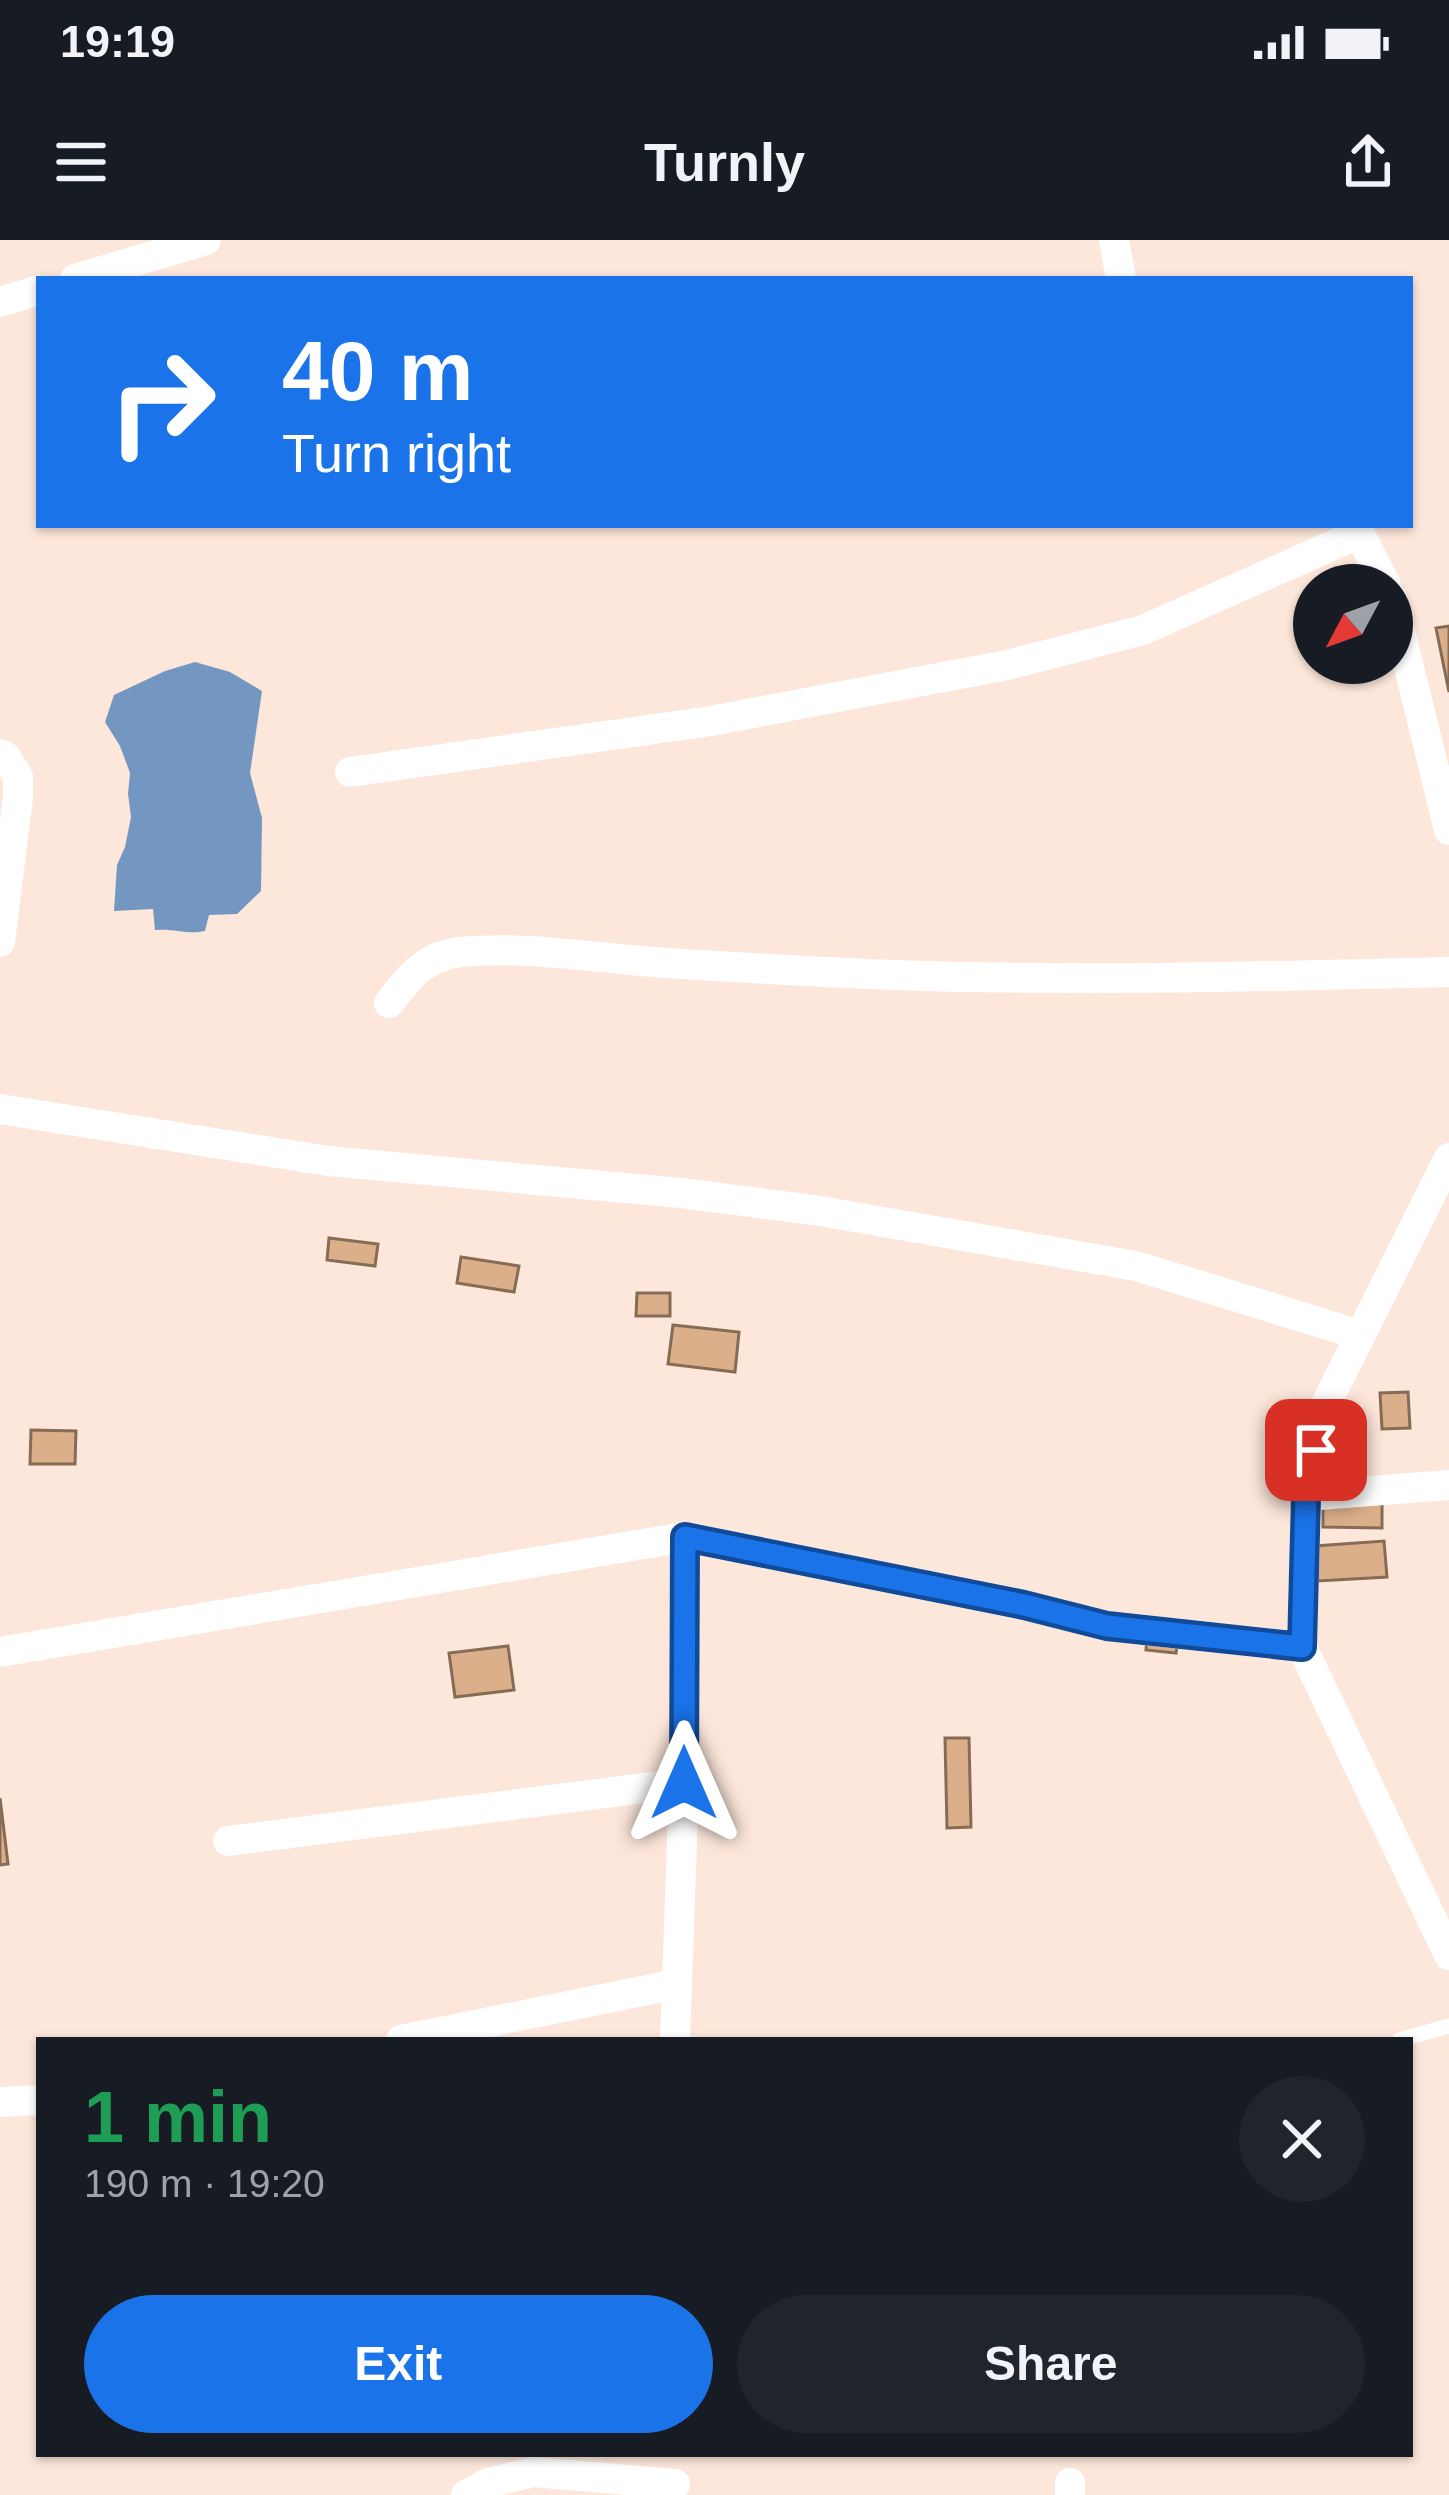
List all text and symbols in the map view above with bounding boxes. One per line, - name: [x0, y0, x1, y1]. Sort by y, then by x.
- text: 19:19: [60, 16, 175, 67]
- icon: menu: [48, 129, 114, 195]
- icon: share: [1335, 129, 1401, 195]
- text: Turnly: [644, 132, 805, 192]
- icon: right: [84, 324, 240, 480]
- text: 40 m: [282, 324, 473, 418]
- text: Turn right: [282, 423, 511, 483]
- north arrow: [1293, 564, 1413, 684]
- map controls: [1293, 564, 1413, 684]
- pin: [1265, 1399, 1367, 1501]
- icon: arrive: [1283, 1417, 1349, 1483]
- position arrow: [621, 1720, 747, 1846]
- button: close: [1239, 2076, 1365, 2202]
- text: 1 min: [84, 2077, 272, 2157]
- text: 190 m · 19:20: [84, 2162, 325, 2205]
- button: Exit: [84, 2295, 713, 2433]
- button: Share: [737, 2295, 1365, 2433]

